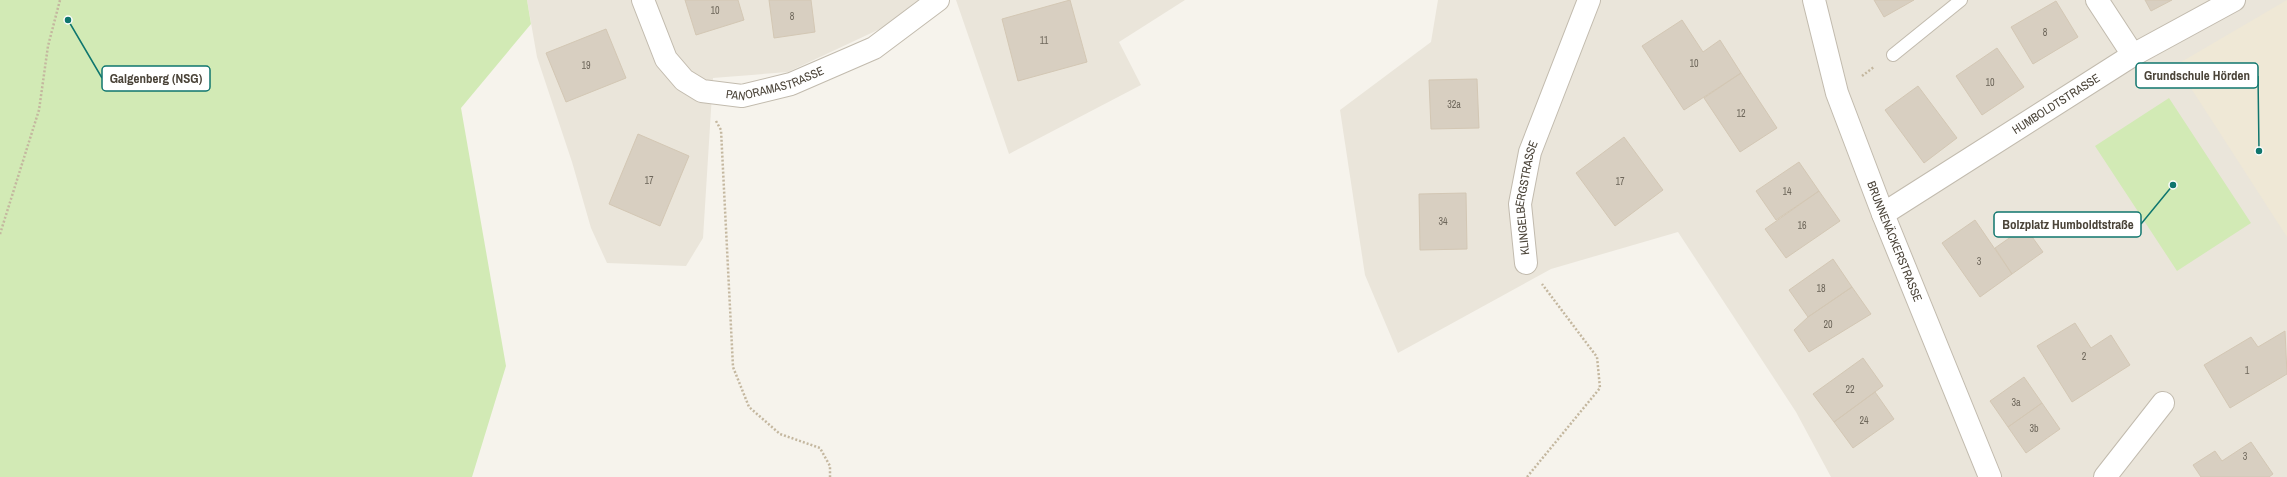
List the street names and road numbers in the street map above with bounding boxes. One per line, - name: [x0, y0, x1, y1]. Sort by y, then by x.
- street label: PANORAMASTRASSE: [725, 63, 826, 104]
- street label: HUMBOLDTSTRASSE: [2009, 70, 2103, 138]
- street label: KLINGELBERGSTRASSE: [1512, 138, 1542, 256]
- street label: BRUNNENÄCKERSTRASSE: [1863, 179, 1926, 304]

